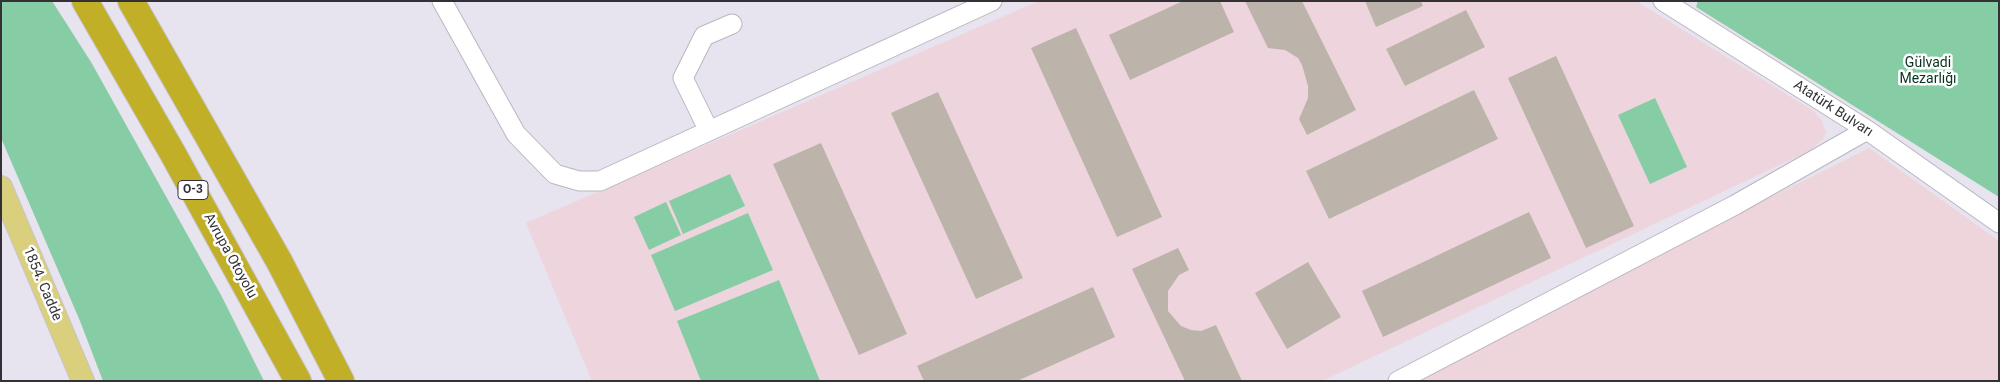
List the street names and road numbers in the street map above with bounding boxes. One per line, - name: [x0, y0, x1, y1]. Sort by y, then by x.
- street label: Atatürk Bulvarı: [1790, 77, 1876, 141]
- road number: O-3: [178, 180, 208, 200]
- street label: Avrupa Otoyolu: [200, 211, 260, 301]
- street label: 1854. Cadde: [19, 245, 65, 323]

